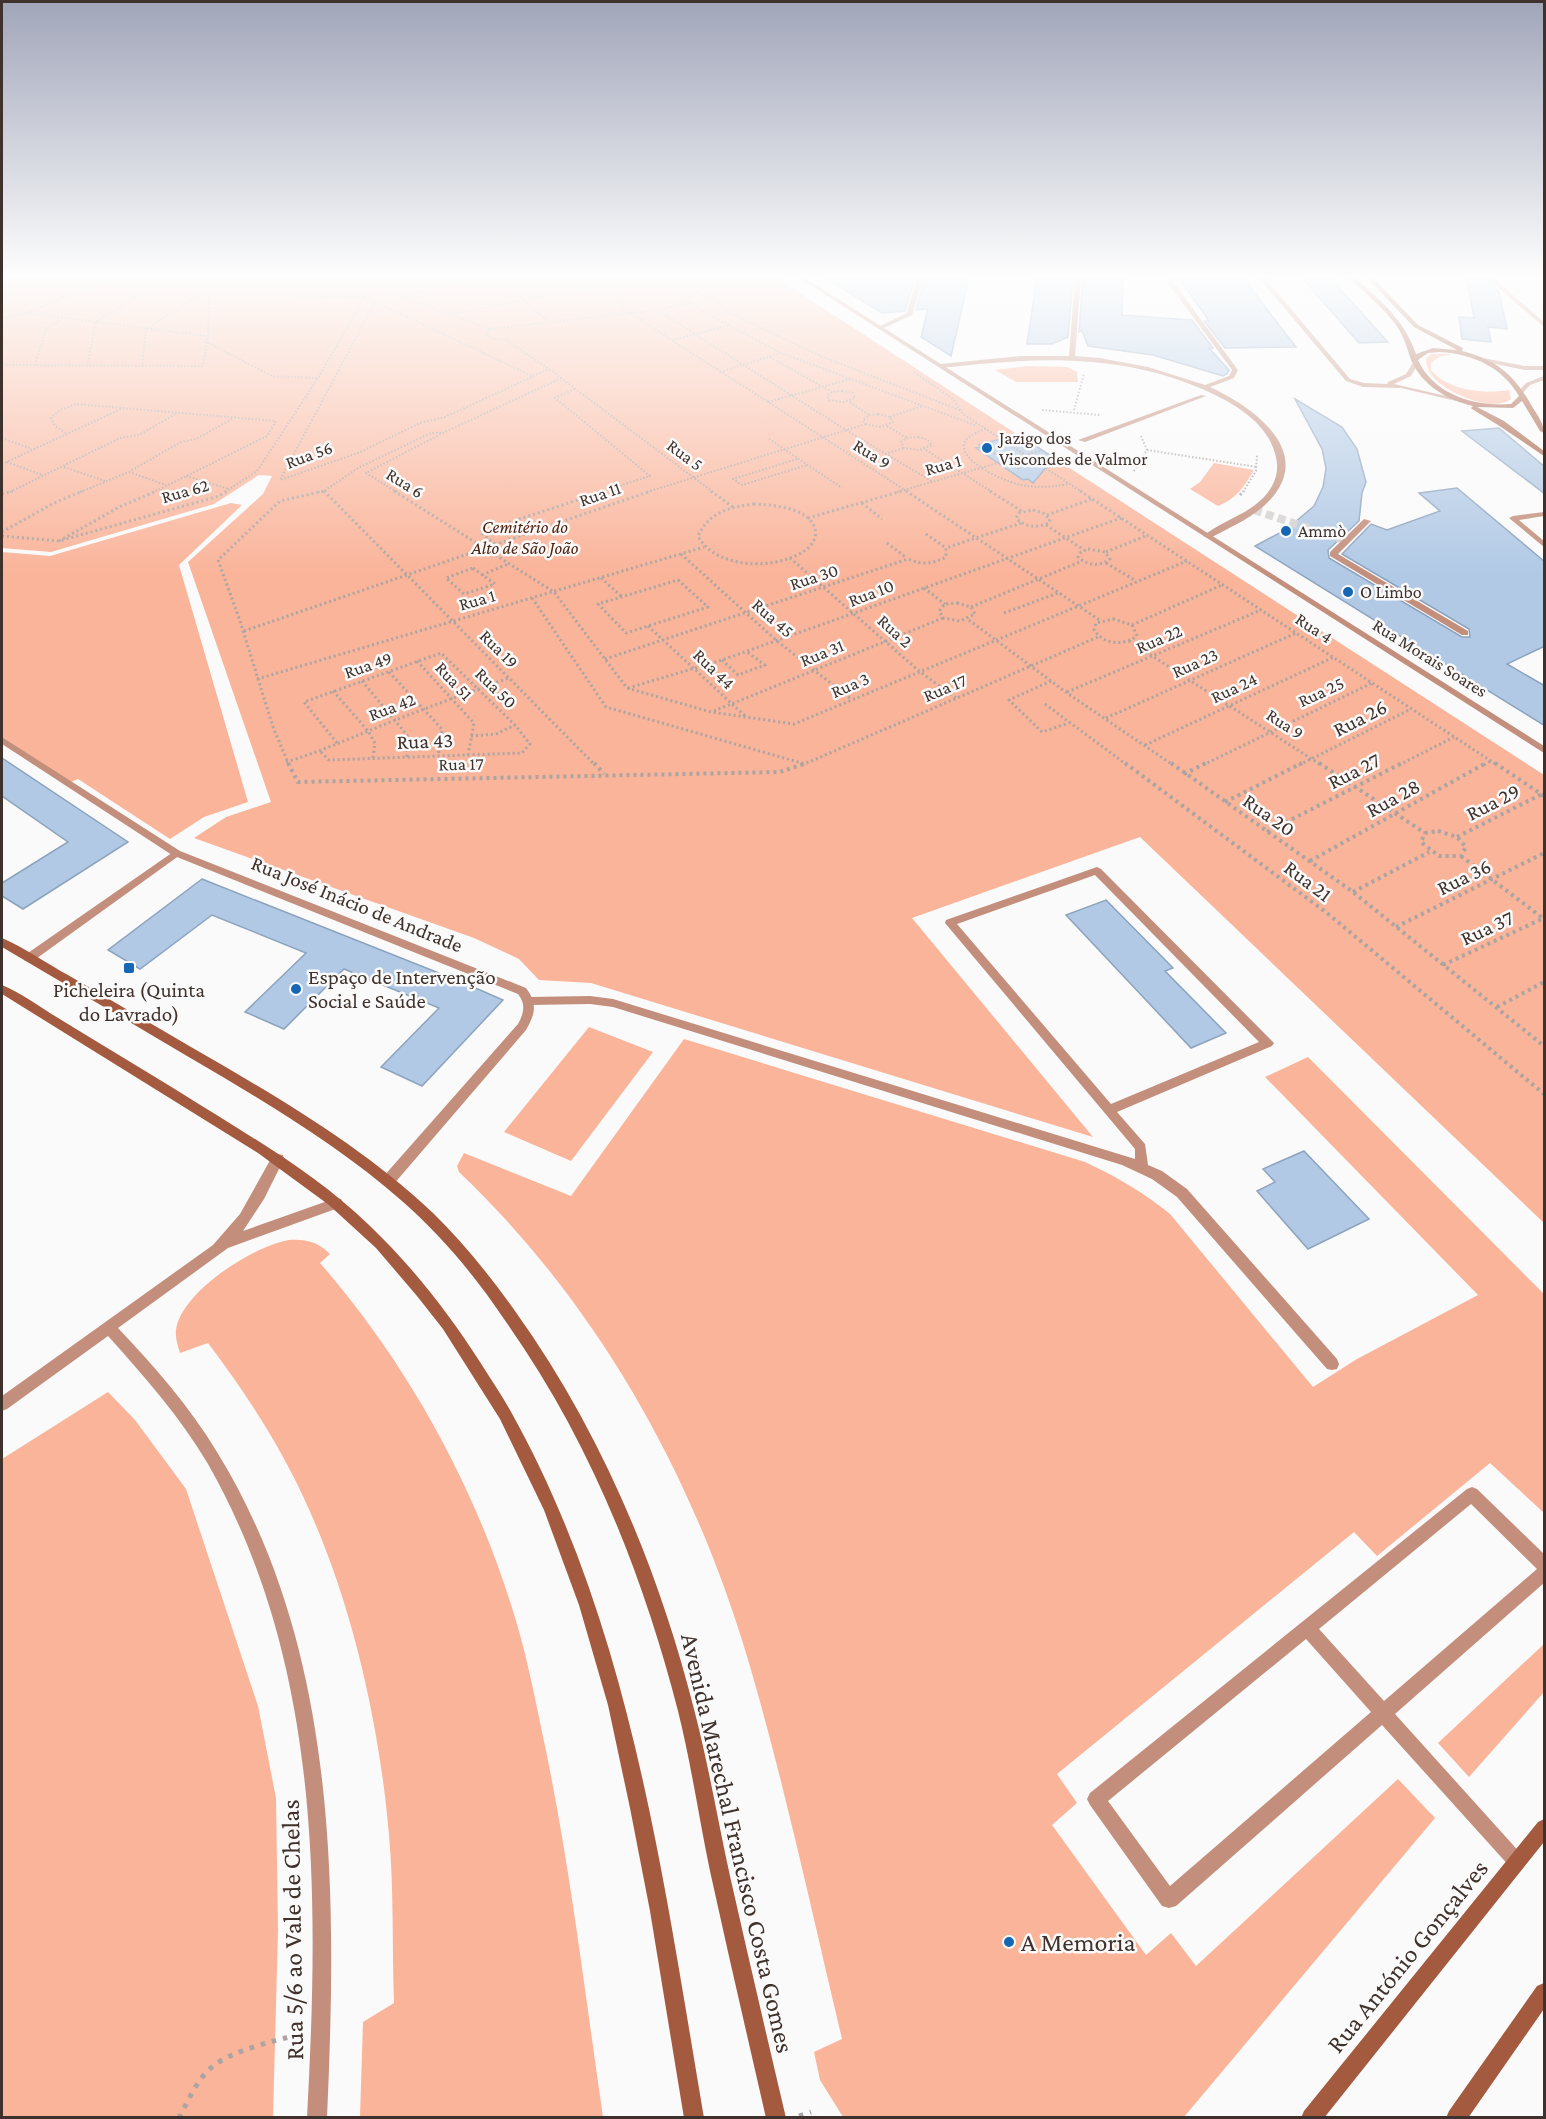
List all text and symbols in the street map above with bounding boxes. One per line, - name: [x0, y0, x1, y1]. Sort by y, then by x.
- place label: Jazigo dos Viscondes de Valmor: [997, 428, 1148, 469]
- street label: Rua 5: [663, 435, 707, 475]
- street label: Rua 9: [850, 435, 894, 473]
- street label: Rua 56: [283, 437, 335, 473]
- marker: Jazigo dos Viscondes de Valmor: [980, 441, 994, 455]
- street label: Rua 1: [922, 450, 964, 480]
- street label: Rua 6: [383, 464, 427, 502]
- street label: Rua 62: [159, 475, 211, 507]
- street label: Rua 11: [576, 478, 624, 510]
- park label: Cemitério do Alto de São João: [471, 517, 579, 558]
- place label: Ammò: [1298, 521, 1346, 541]
- marker: Ammò: [1279, 524, 1293, 538]
- street label: Rua 30: [787, 560, 841, 594]
- street label: Rua 10: [845, 575, 897, 611]
- place label: O Limbo: [1360, 582, 1422, 602]
- street label: Rua 1: [456, 585, 498, 615]
- marker: O Limbo: [1341, 585, 1355, 599]
- street label: Rua 45: [748, 595, 798, 641]
- street label: Rua 4: [1292, 609, 1336, 647]
- street label: Rua 2: [874, 610, 916, 652]
- street label: Rua Morais Soares: [1369, 615, 1491, 701]
- street label: Rua 22: [1133, 620, 1185, 658]
- street label: Rua 19: [476, 626, 522, 672]
- street label: Rua 31: [797, 635, 847, 671]
- street label: Rua 23: [1169, 644, 1221, 682]
- street label: Rua 44: [689, 645, 739, 693]
- street label: Rua 49: [341, 648, 395, 682]
- street label: Rua 51: [431, 658, 477, 704]
- street label: Rua 50: [471, 664, 521, 712]
- street label: Rua 3: [828, 668, 872, 702]
- street label: Rua 24: [1208, 669, 1260, 707]
- street label: Rua 17: [920, 670, 970, 706]
- street label: Rua 25: [1295, 673, 1347, 711]
- street label: Rua 42: [366, 689, 418, 725]
- street label: Rua 26: [1329, 694, 1391, 742]
- street label: Rua 9: [1263, 705, 1307, 743]
- street label: Rua 43: [396, 728, 454, 754]
- street label: Rua 27: [1324, 748, 1384, 794]
- street label: Rua 17: [438, 754, 484, 774]
- street label: Rua 28: [1362, 774, 1424, 822]
- street label: Rua 29: [1462, 778, 1524, 826]
- street label: Rua 20: [1238, 789, 1300, 841]
- street label: Rua José Inácio de Andrade: [248, 851, 466, 957]
- street label: Rua 36: [1433, 854, 1495, 900]
- street label: Rua 21: [1280, 855, 1336, 907]
- street label: Rua 37: [1457, 905, 1518, 951]
- marker: Picheleira (Quinta do Lavrado): [122, 961, 136, 975]
- place label: Espaço de Intervenção Social e Saúde: [308, 965, 496, 1013]
- place label: Picheleira (Quinta do Lavrado): [53, 978, 205, 1026]
- marker: Espaço de Intervenção Social e Saúde: [289, 982, 303, 996]
- street label: Avenida Marechal Francisco Costa Gomes: [675, 1630, 800, 2056]
- street label: Rua 5/6 ao Vale de Chelas: [276, 1799, 309, 2061]
- street label: Rua António Gonçalves: [1321, 1854, 1494, 2059]
- place label: A Memoria: [1021, 1928, 1136, 1957]
- marker: A Memoria: [1002, 1935, 1016, 1949]

